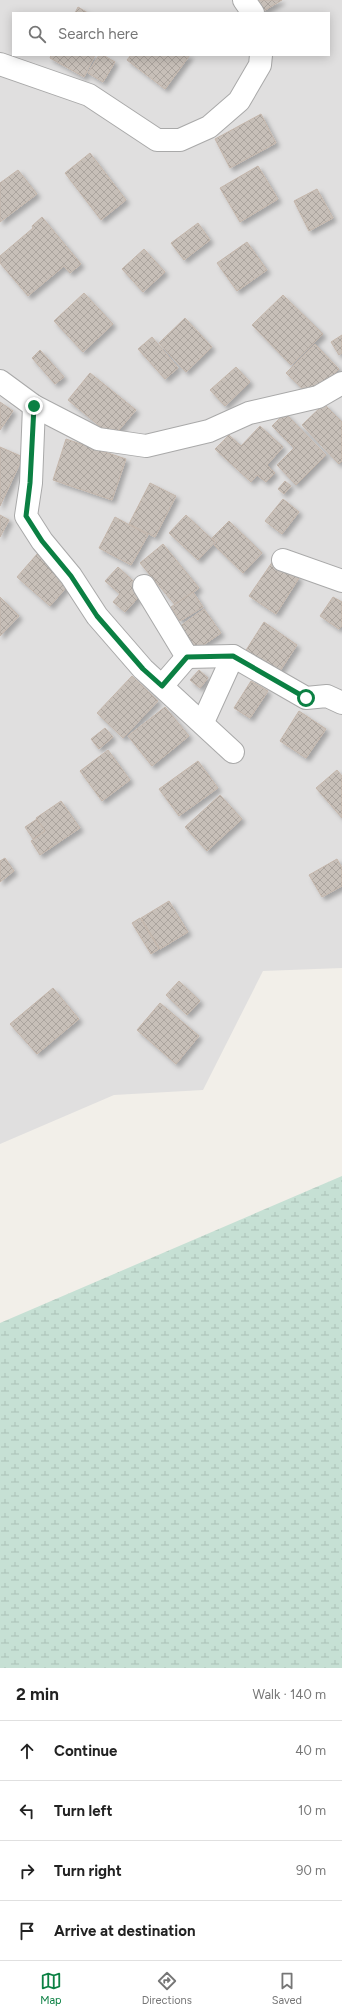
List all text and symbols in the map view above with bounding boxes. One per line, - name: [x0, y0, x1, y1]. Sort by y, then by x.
- search box: [12, 12, 330, 56]
- icon: search: [26, 23, 48, 45]
- text: Search here: [58, 25, 138, 43]
- route end: [25, 397, 43, 415]
- route start: [297, 689, 315, 707]
- text: 2 min: [16, 1684, 59, 1704]
- text: Walk · 140 m: [252, 1687, 326, 1702]
- icon: ahead: [16, 1740, 38, 1762]
- text: Continue: [54, 1742, 117, 1760]
- text: 40 m: [295, 1743, 326, 1758]
- icon: left: [16, 1800, 38, 1822]
- text: Turn left: [54, 1802, 112, 1820]
- text: 10 m: [298, 1803, 326, 1818]
- icon: right: [16, 1860, 38, 1882]
- text: Turn right: [54, 1862, 122, 1880]
- text: 90 m: [296, 1863, 326, 1878]
- icon: arrive: [16, 1920, 38, 1942]
- text: Arrive at destination: [54, 1922, 195, 1940]
- tab: Map: [40, 1970, 62, 2007]
- tab: Directions: [142, 1970, 192, 2007]
- tab: Saved: [272, 1970, 302, 2007]

